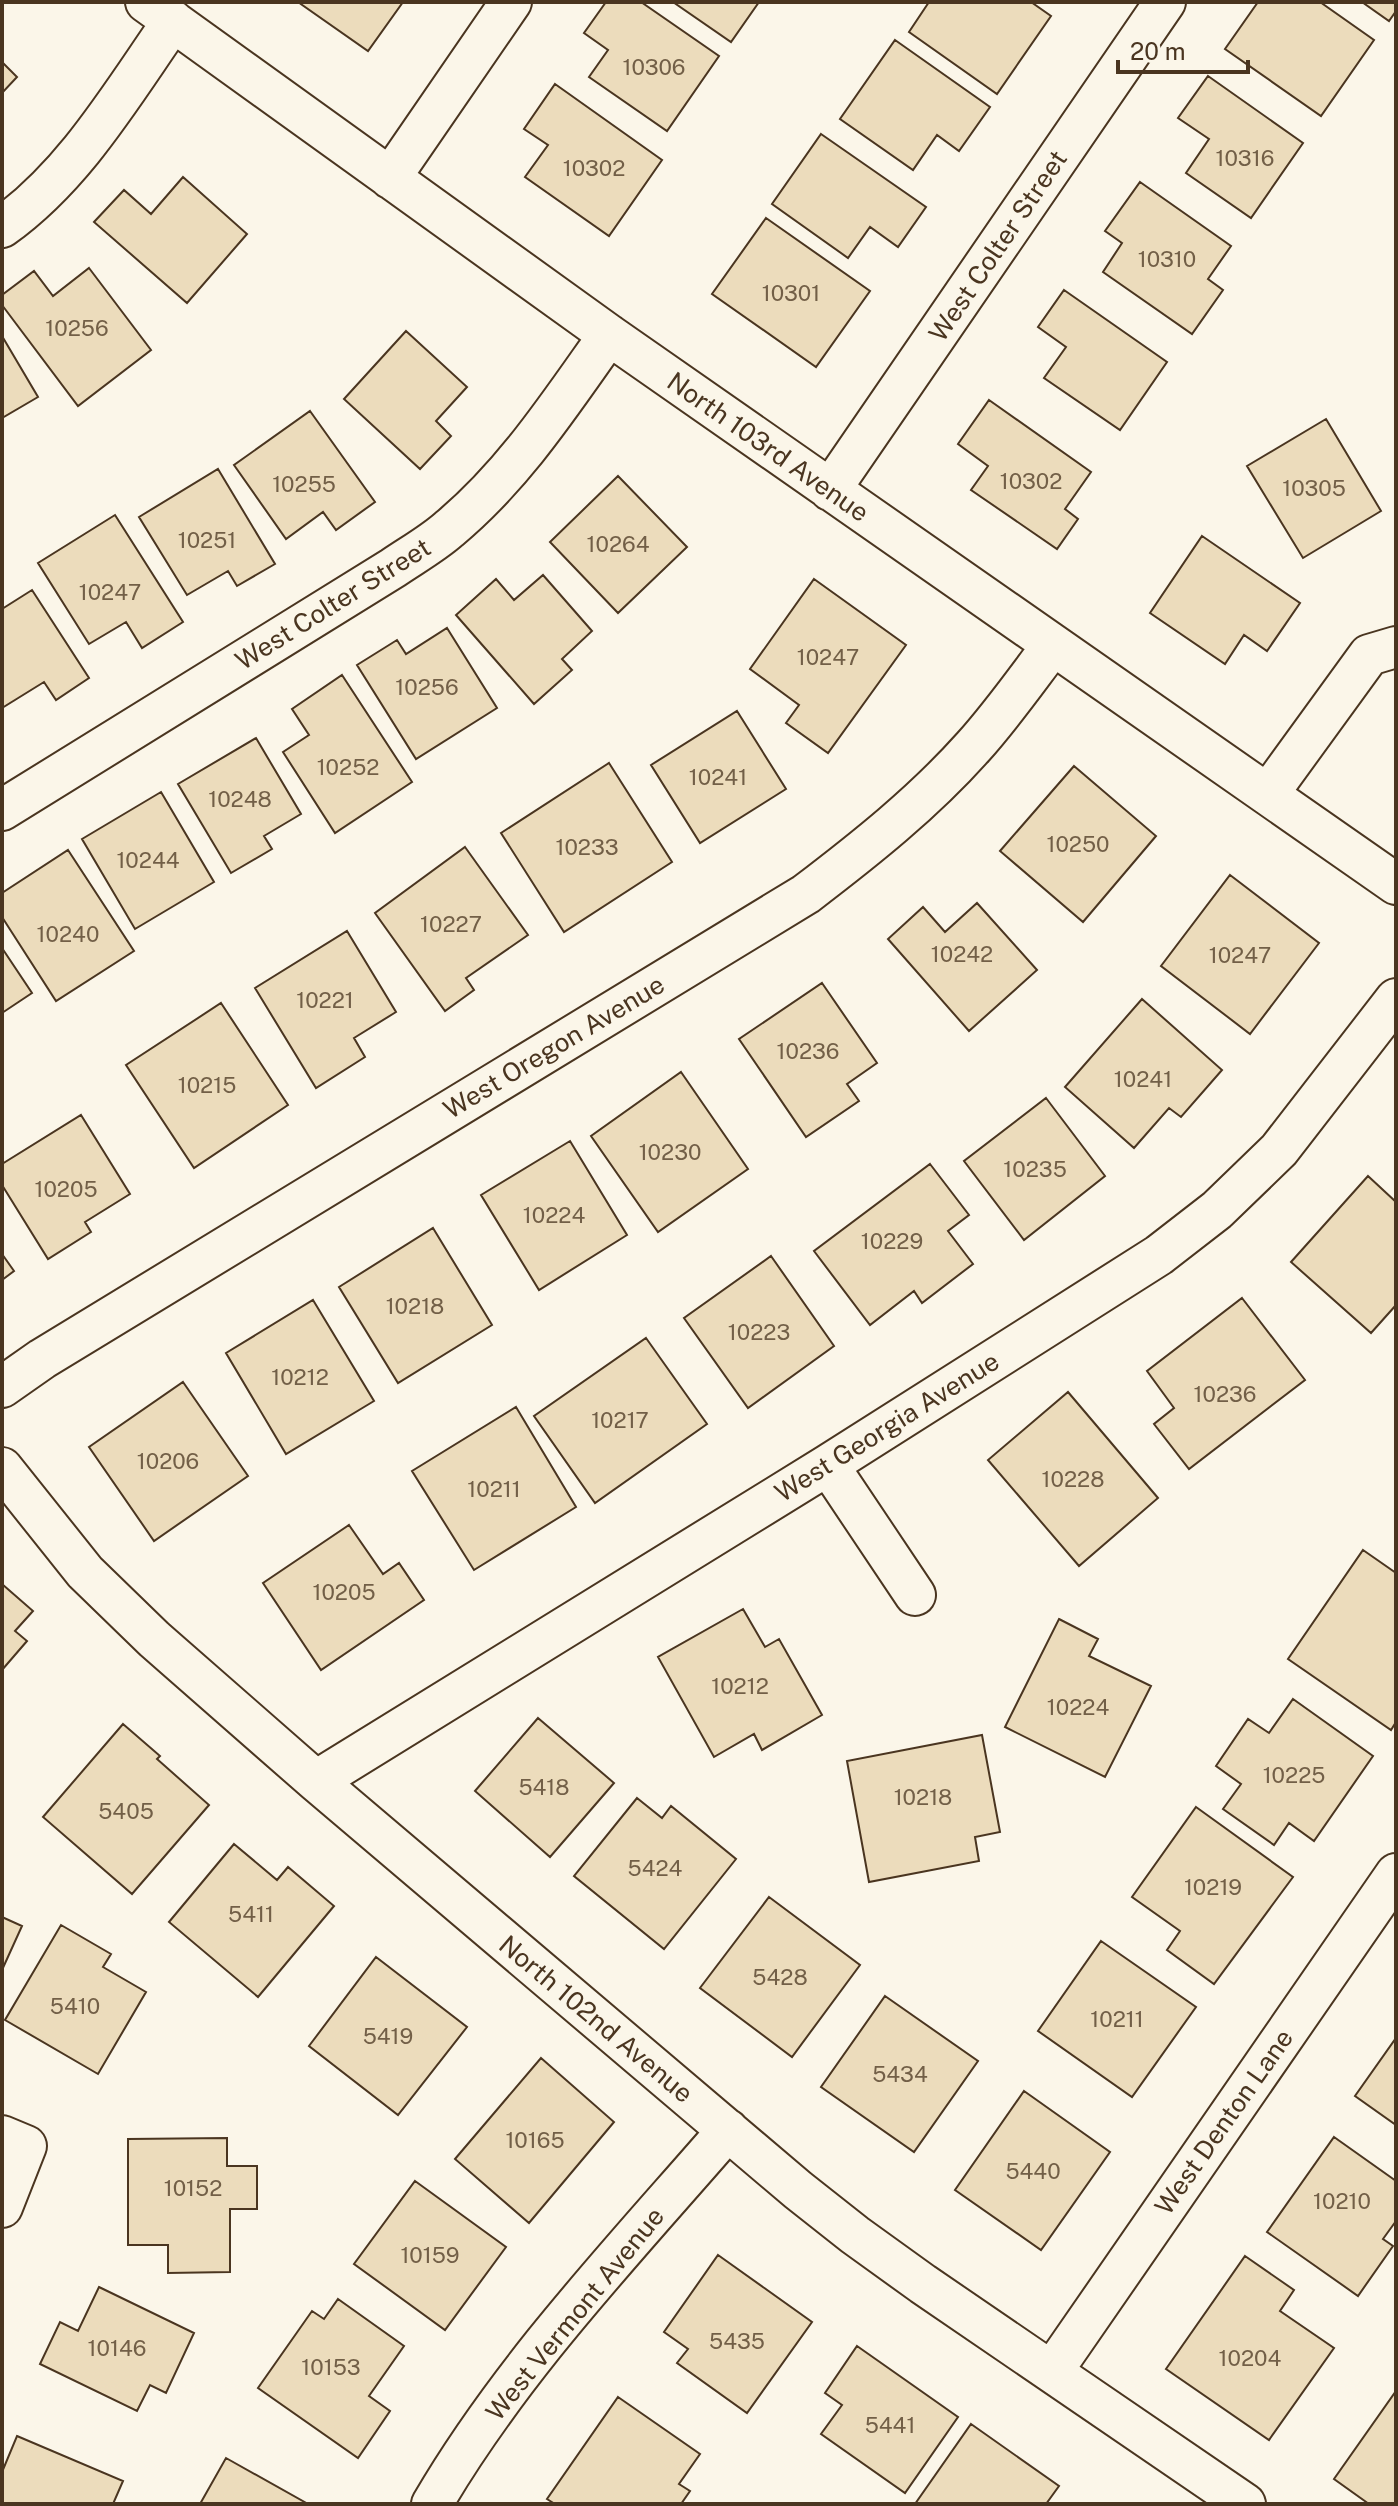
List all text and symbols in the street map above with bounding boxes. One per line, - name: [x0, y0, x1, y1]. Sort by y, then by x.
- scale bar: [1118, 24, 1248, 74]
- text: 20 m: [1130, 37, 1186, 65]
- house number: 10306: [622, 54, 686, 80]
- street label: West Colter Street: [922, 144, 1073, 347]
- house number: 10316: [1216, 145, 1274, 171]
- house number: 10302: [563, 155, 625, 181]
- house number: 10310: [1138, 246, 1196, 272]
- house number: 10301: [762, 280, 820, 306]
- house number: 10256: [45, 315, 109, 341]
- street label: North 103rd Avenue: [661, 365, 875, 528]
- house number: 10302: [1000, 468, 1062, 494]
- house number: 10255: [272, 471, 336, 497]
- house number: 10305: [1282, 475, 1346, 501]
- house number: 10251: [178, 527, 236, 553]
- street label: West Colter Street: [230, 531, 436, 676]
- house number: 10264: [586, 531, 650, 557]
- house number: 10247: [79, 579, 141, 605]
- house number: 10247: [797, 644, 859, 670]
- house number: 10256: [395, 674, 459, 700]
- house number: 10252: [317, 754, 379, 780]
- house number: 10241: [689, 764, 747, 790]
- house number: 10248: [208, 786, 272, 812]
- house number: 10250: [1046, 831, 1110, 857]
- house number: 10233: [555, 834, 619, 860]
- house number: 10244: [116, 847, 180, 873]
- house number: 10227: [420, 911, 482, 937]
- house number: 10240: [37, 921, 99, 947]
- house number: 10242: [931, 941, 993, 967]
- house number: 10247: [1209, 942, 1271, 968]
- street label: West Oregon Avenue: [438, 968, 670, 1125]
- house number: 10221: [296, 987, 354, 1013]
- house number: 10236: [777, 1038, 839, 1064]
- house number: 10241: [1114, 1066, 1172, 1092]
- house number: 10215: [178, 1072, 236, 1098]
- house number: 10230: [639, 1139, 701, 1165]
- house number: 10235: [1003, 1156, 1067, 1182]
- house number: 10205: [34, 1176, 98, 1202]
- house number: 10224: [523, 1202, 585, 1228]
- house number: 10229: [861, 1228, 923, 1254]
- house number: 10218: [386, 1293, 444, 1319]
- house number: 10223: [728, 1319, 790, 1345]
- street label: West Georgia Avenue: [769, 1345, 1005, 1508]
- house number: 10212: [271, 1364, 329, 1390]
- house number: 10236: [1194, 1381, 1256, 1407]
- house number: 10217: [591, 1407, 649, 1433]
- house number: 10206: [137, 1448, 199, 1474]
- house number: 10228: [1042, 1466, 1104, 1492]
- house number: 10211: [467, 1476, 521, 1502]
- house number: 10205: [312, 1579, 376, 1605]
- house number: 10212: [711, 1673, 769, 1699]
- house number: 10224: [1047, 1694, 1109, 1720]
- house number: 10225: [1263, 1762, 1325, 1788]
- house number: 5418: [518, 1774, 570, 1800]
- house number: 10218: [894, 1784, 952, 1810]
- house number: 5405: [98, 1798, 154, 1824]
- house number: 5424: [628, 1855, 683, 1881]
- house number: 10219: [1184, 1874, 1242, 1900]
- house number: 5411: [228, 1901, 274, 1927]
- street label: North 102nd Avenue: [493, 1928, 700, 2109]
- house number: 5428: [752, 1964, 808, 1990]
- house number: 5410: [50, 1993, 100, 2019]
- house number: 10211: [1090, 2006, 1144, 2032]
- house number: 5419: [363, 2023, 413, 2049]
- street label: West Denton Lane: [1148, 2023, 1299, 2220]
- house number: 5434: [872, 2061, 928, 2087]
- house number: 10165: [505, 2127, 565, 2153]
- house number: 5440: [1005, 2158, 1061, 2184]
- house number: 10152: [164, 2175, 222, 2201]
- house number: 10210: [1313, 2188, 1371, 2214]
- street label: West Vermont Avenue: [479, 2201, 670, 2427]
- house number: 10159: [400, 2242, 460, 2268]
- house number: 5435: [709, 2328, 765, 2354]
- house number: 10146: [88, 2335, 146, 2361]
- house number: 10204: [1219, 2345, 1282, 2371]
- house number: 10153: [301, 2354, 361, 2380]
- house number: 5441: [865, 2412, 915, 2438]

